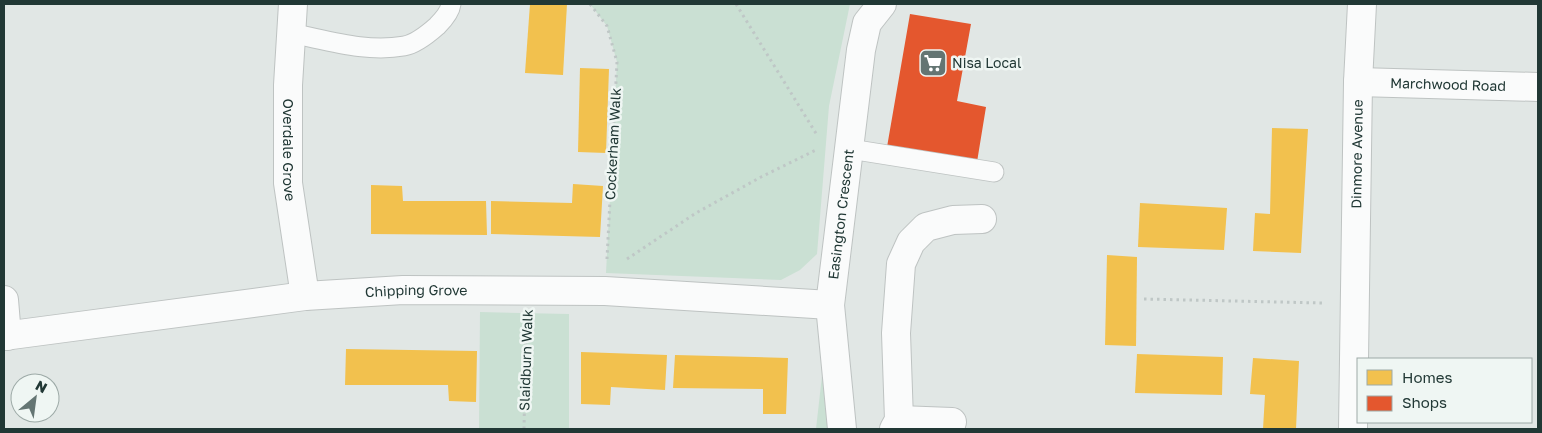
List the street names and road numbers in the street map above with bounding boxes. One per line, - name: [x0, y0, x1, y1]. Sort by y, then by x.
- street label: Marchwood Road: [1390, 74, 1506, 94]
- street label: Cockerham Walk: [601, 87, 624, 201]
- street label: Overdale Grove: [280, 98, 300, 202]
- street label: Dinmore Avenue: [1347, 99, 1366, 209]
- street label: Easington Crescent: [824, 148, 857, 280]
- street label: Chipping Grove: [364, 281, 468, 300]
- street label: Slaidburn Walk: [515, 309, 536, 411]

